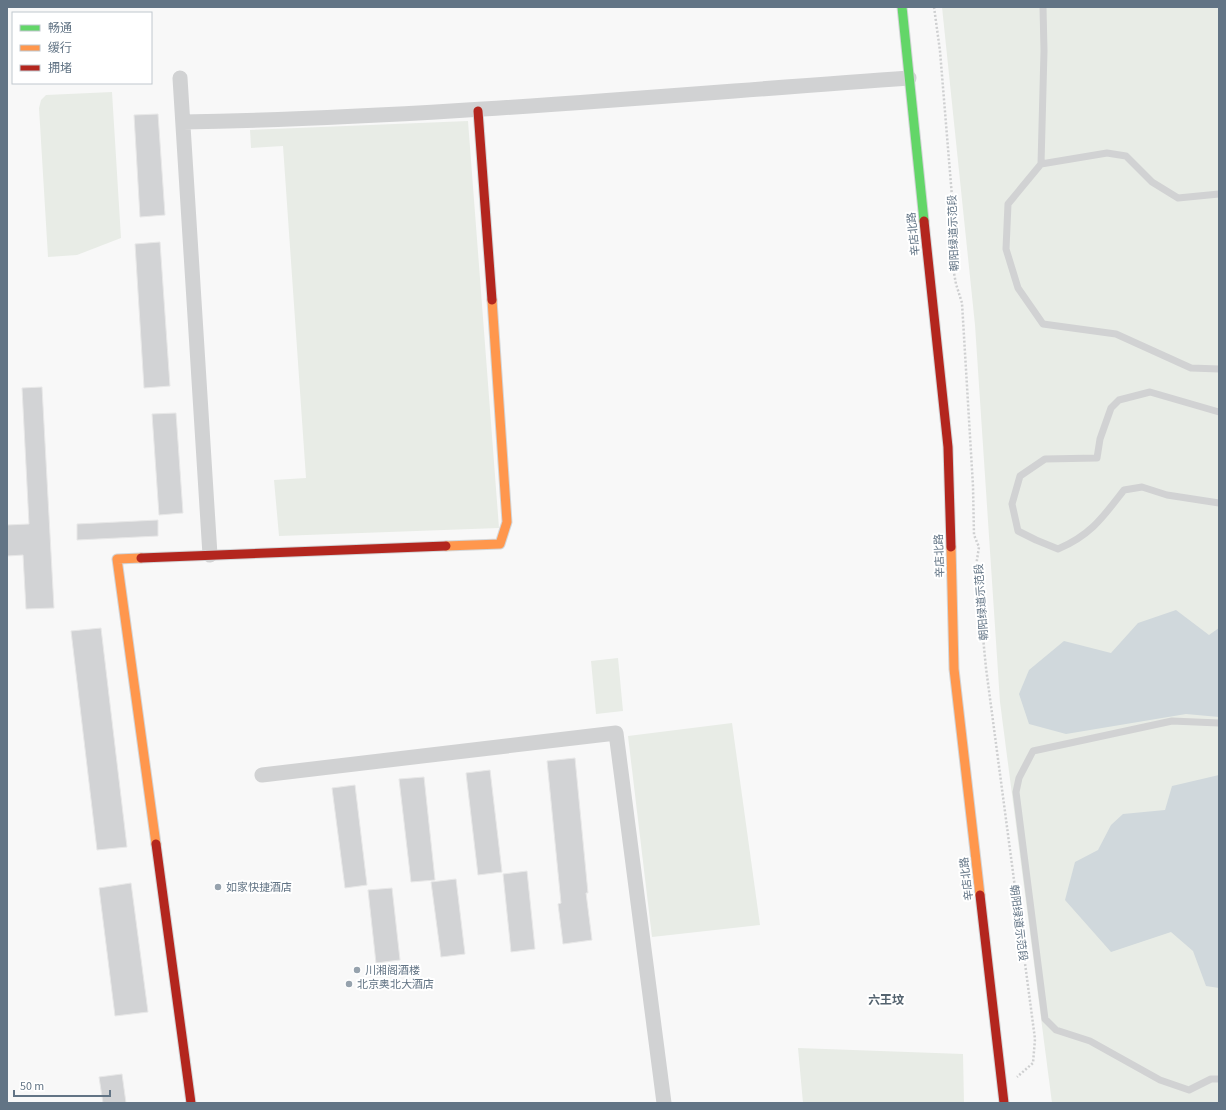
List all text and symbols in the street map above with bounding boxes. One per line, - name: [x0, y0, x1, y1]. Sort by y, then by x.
- legend: [12, 12, 152, 84]
- text: 畅通: [48, 20, 72, 37]
- text: 缓行: [48, 40, 72, 57]
- text: 拥堵: [48, 60, 72, 77]
- street label: 朝阳绿道示范段: [945, 194, 962, 272]
- street label: 辛店北路: [904, 211, 923, 257]
- street label: 辛店北路: [931, 534, 948, 578]
- street label: 朝阳绿道示范段: [971, 563, 992, 641]
- street label: 辛店北路: [956, 856, 977, 902]
- place label: 如家快捷酒店: [226, 880, 292, 895]
- marker: 如家快捷酒店: [213, 882, 223, 892]
- street label: 朝阳绿道示范段: [1006, 884, 1031, 962]
- place label: 川湘阁酒楼: [365, 963, 420, 978]
- marker: 川湘阁酒楼: [352, 965, 362, 975]
- place label: 北京奥北大酒店: [357, 977, 434, 992]
- marker: 北京奥北大酒店: [344, 979, 354, 989]
- district label: 六王坟: [868, 992, 904, 1009]
- scale bar: [14, 1072, 110, 1098]
- text: 50 m: [20, 1078, 44, 1095]

